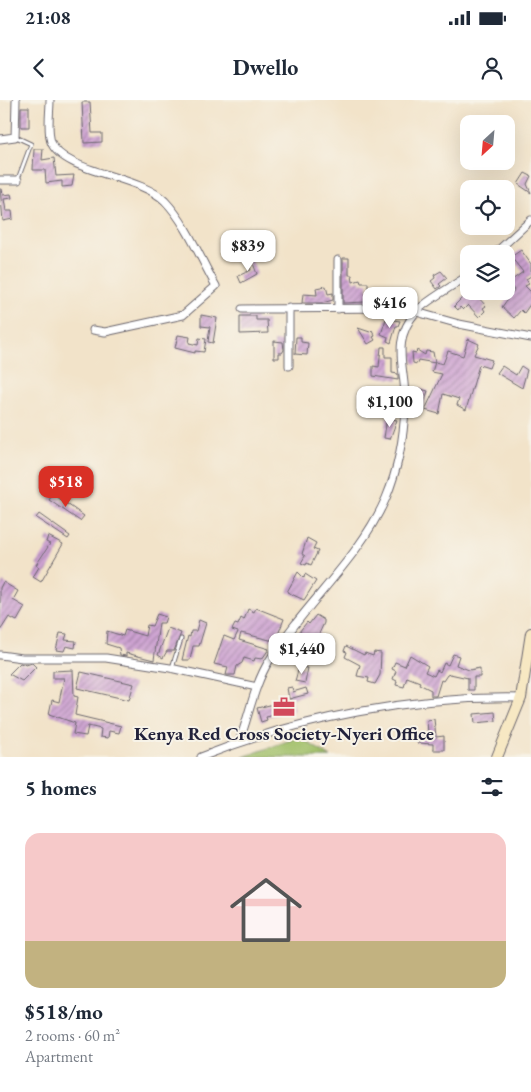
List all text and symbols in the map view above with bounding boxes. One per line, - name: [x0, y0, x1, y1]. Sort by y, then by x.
- text: 21:08: [25, 5, 71, 30]
- text: Dwello: [233, 53, 298, 82]
- icon: back: [25, 54, 53, 82]
- icon: person: [478, 54, 506, 82]
- north arrow: [460, 115, 515, 170]
- map controls: [460, 115, 515, 300]
- button: locate: [460, 180, 515, 235]
- pin: $839: [218, 230, 278, 272]
- text: $839: [232, 235, 264, 256]
- button: layers: [460, 245, 515, 300]
- pin: $416: [360, 286, 420, 329]
- text: $416: [374, 292, 406, 313]
- pin: $1,100: [349, 386, 431, 428]
- text: $1,100: [367, 391, 413, 412]
- pin: $518: [36, 466, 96, 508]
- text: $518: [50, 471, 82, 492]
- pin: $1,440: [261, 632, 343, 675]
- text: $1,440: [279, 638, 325, 659]
- office icon: Kenya Red Cross Society-Nyeri Office: [271, 694, 297, 720]
- place label: Kenya Red Cross Society-Nyeri Office: [134, 721, 434, 746]
- icon: filters: [478, 773, 506, 801]
- text: 5 homes: [25, 774, 97, 801]
- icon: home: [221, 865, 311, 955]
- text: $518/mo: [25, 998, 103, 1025]
- text: 2 rooms · 60 m²: [25, 1025, 120, 1046]
- text: Apartment: [25, 1046, 93, 1067]

